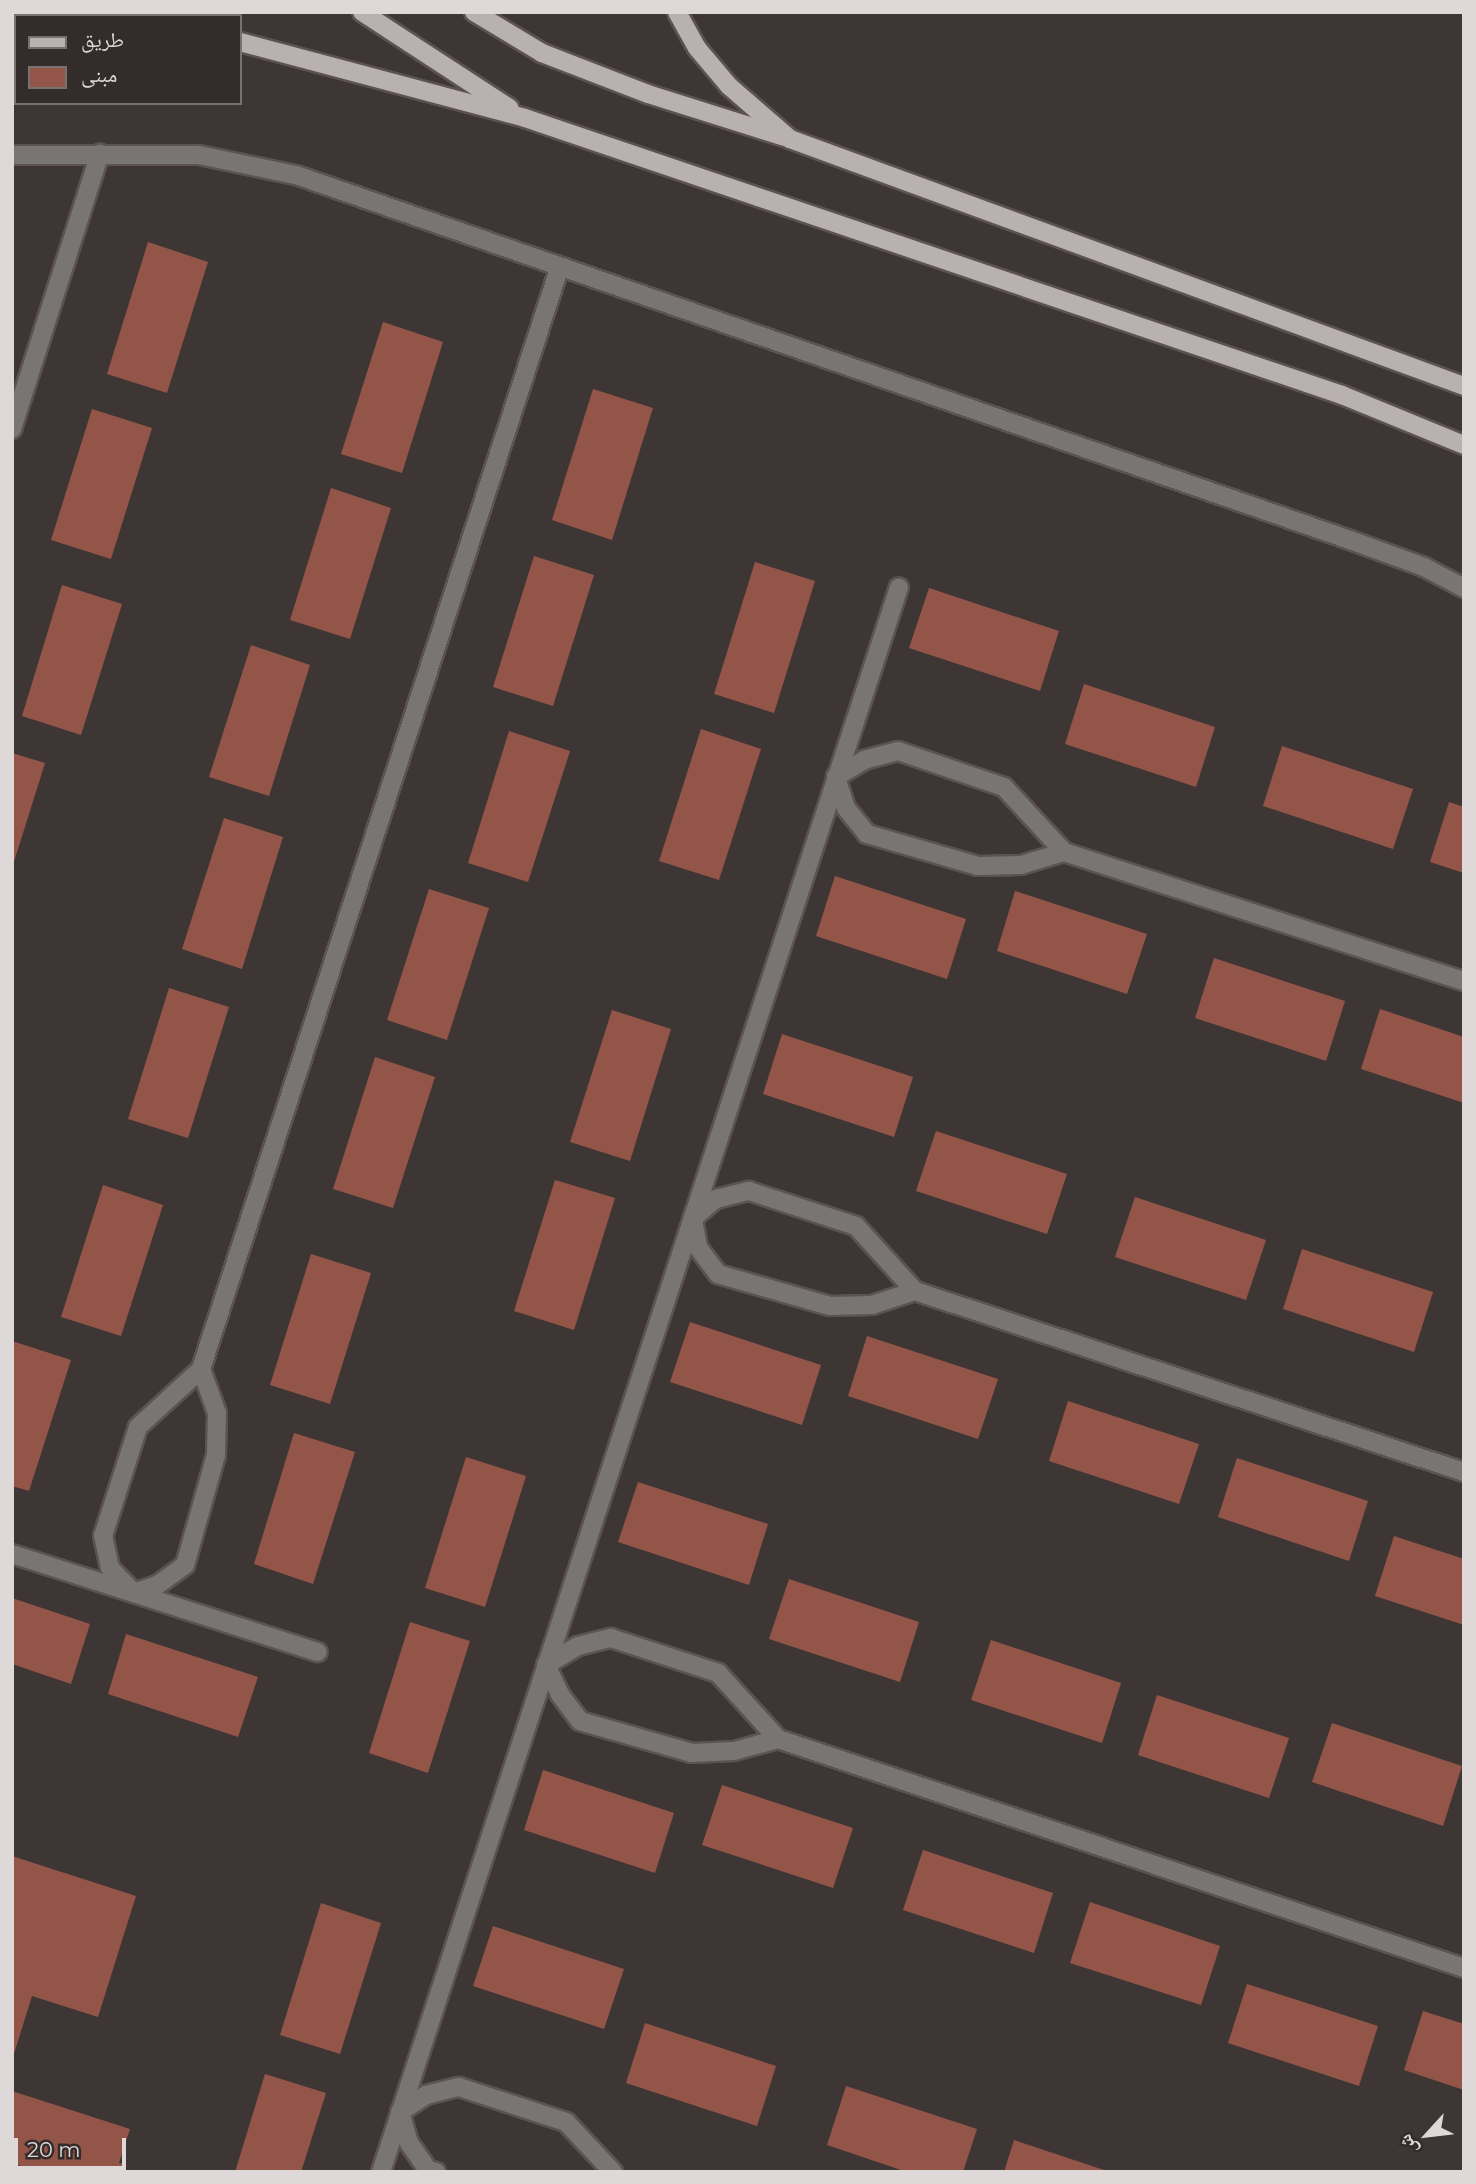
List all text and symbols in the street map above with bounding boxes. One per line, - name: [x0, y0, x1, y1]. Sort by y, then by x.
- legend: [14, 14, 242, 105]
- text: طريق: [81, 27, 124, 52]
- text: مبنى: [81, 62, 117, 87]
- north arrow: [1392, 2100, 1462, 2170]
- scale bar: [18, 2124, 130, 2168]
- text: ش: [1393, 2131, 1423, 2159]
- text: 20 m: [27, 2137, 81, 2162]

